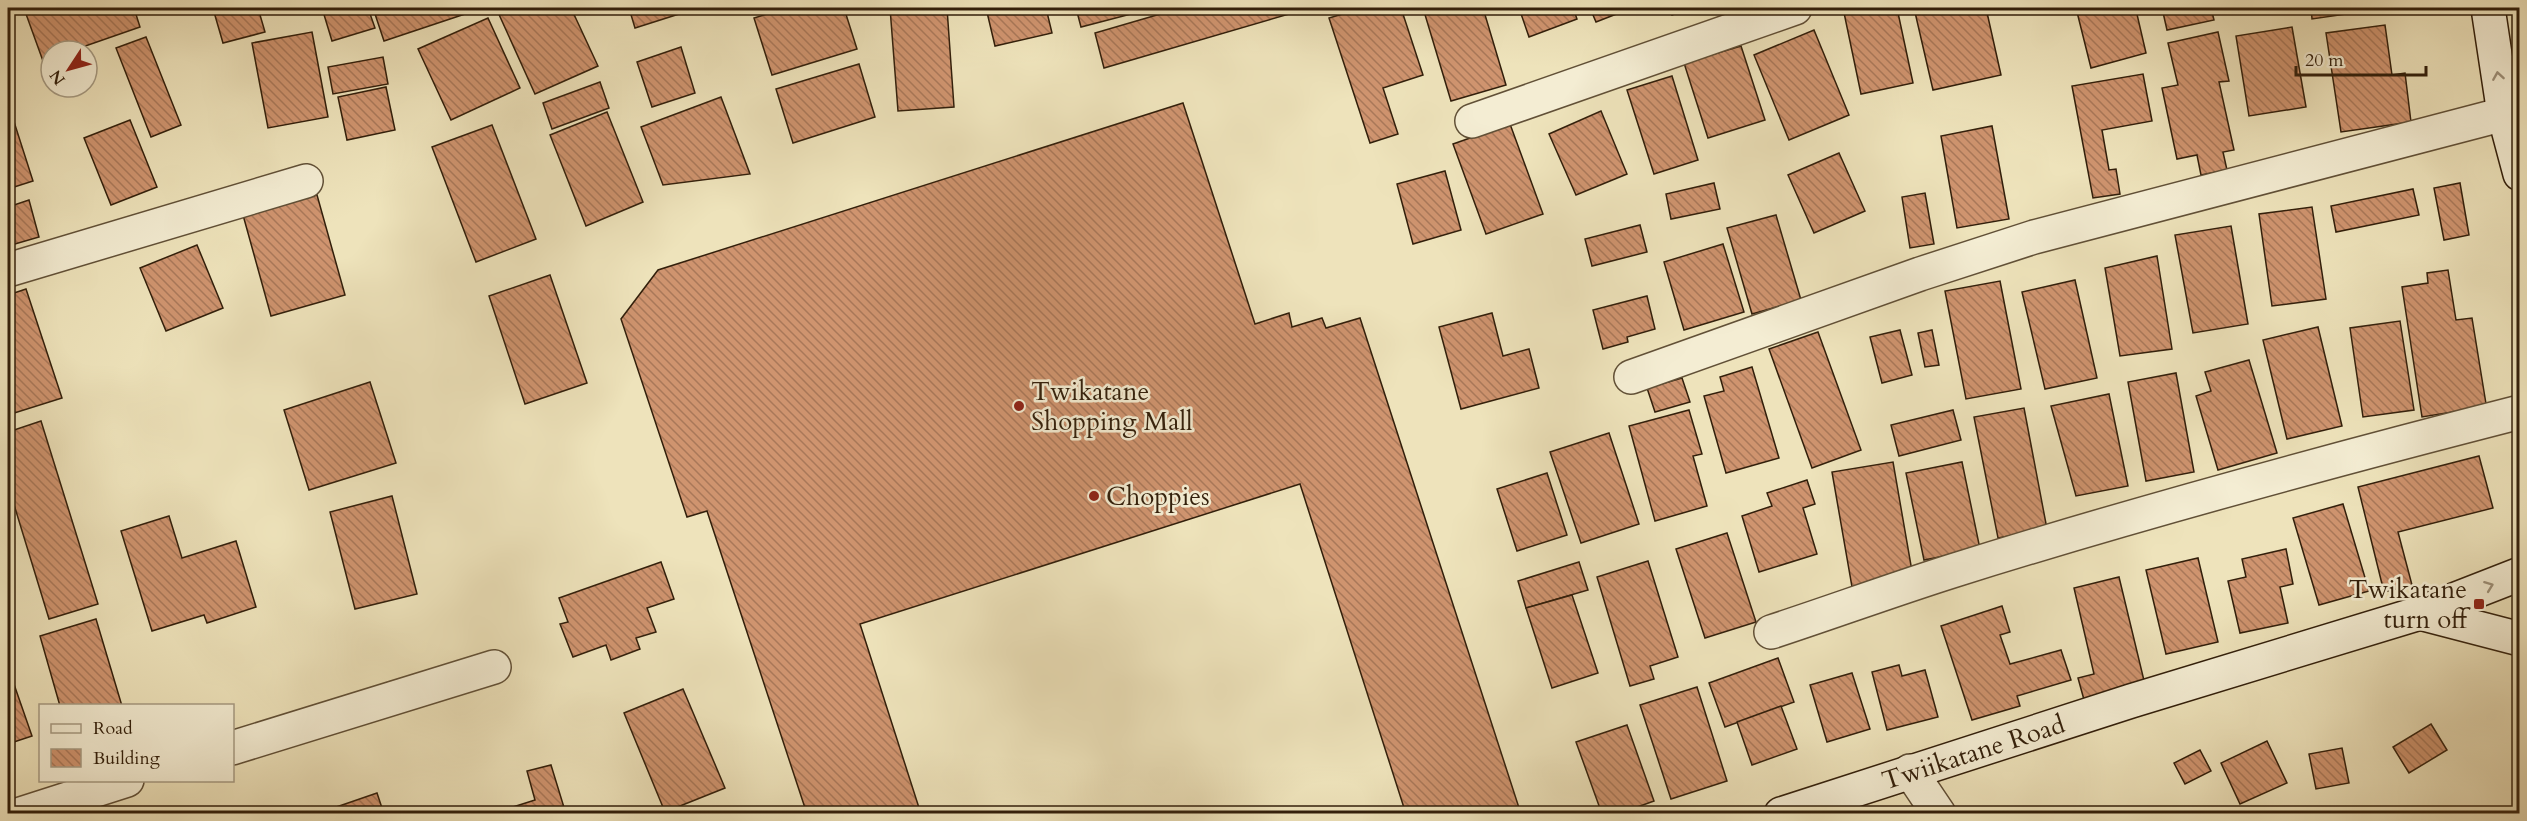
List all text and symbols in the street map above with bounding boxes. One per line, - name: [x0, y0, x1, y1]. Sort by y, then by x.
- north arrow: [39, 39, 99, 99]
- scale bar: [2296, 39, 2426, 77]
- text: 20 m: [2305, 48, 2344, 73]
- text: N: [45, 65, 71, 89]
- one-way arrow: [2493, 71, 2505, 80]
- place label: Twikatane Shopping Mall: [1031, 374, 1193, 439]
- marker: Twikatane Shopping Mall: [1012, 399, 1026, 413]
- place label: Choppies: [1106, 479, 1210, 514]
- marker: Choppies: [1087, 489, 1101, 503]
- place label: Twikatane turn off: [2349, 572, 2471, 637]
- one-way arrow: [2483, 581, 2494, 593]
- marker: Twikatane turn off: [2472, 597, 2486, 611]
- legend: [39, 704, 234, 782]
- street label: Twiikatane Road: [1877, 706, 2069, 798]
- text: Road: [93, 716, 133, 741]
- text: Building: [93, 746, 161, 771]

